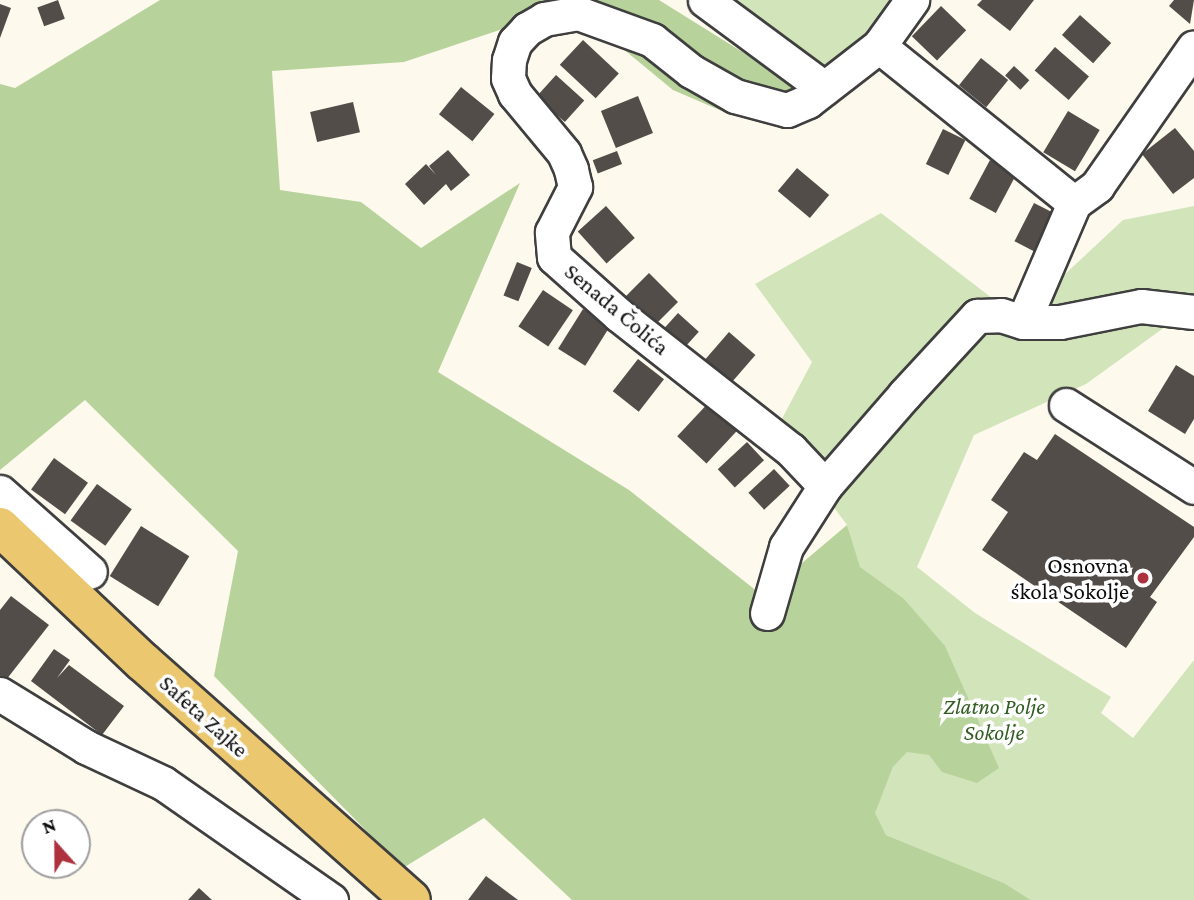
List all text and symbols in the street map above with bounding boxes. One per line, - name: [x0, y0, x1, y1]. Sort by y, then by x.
- street label: Senada Čolića: [559, 257, 675, 361]
- place label: Osnovna śkola Sokolje: [1010, 551, 1129, 605]
- marker: Osnovna śkola Sokolje: [1135, 570, 1151, 586]
- street label: Safeta Zajke: [154, 669, 254, 763]
- park label: Zlatno Polje Sokolje: [943, 692, 1045, 746]
- north arrow: [21, 809, 91, 879]
- text: N: [39, 814, 59, 838]

